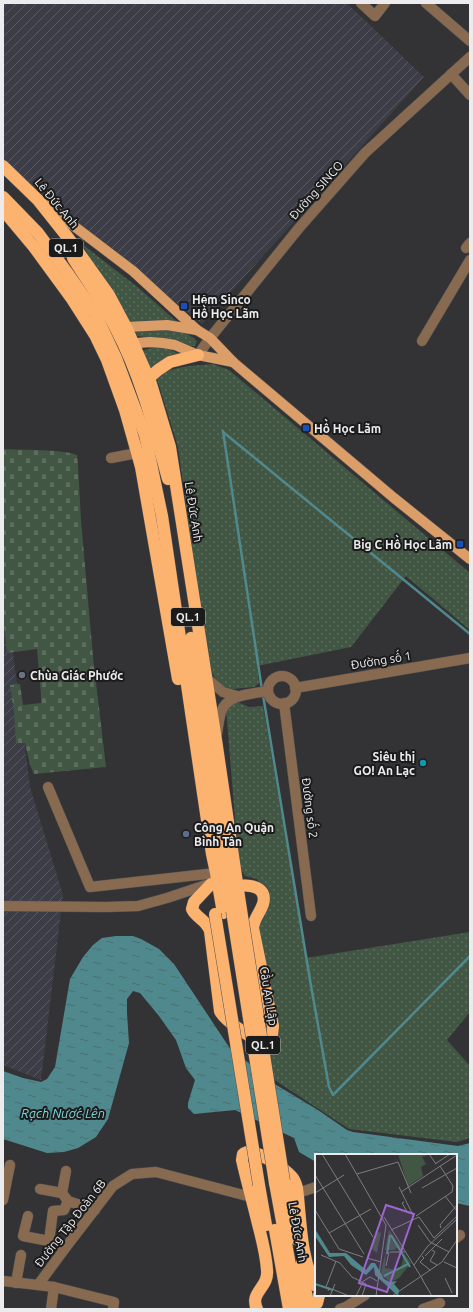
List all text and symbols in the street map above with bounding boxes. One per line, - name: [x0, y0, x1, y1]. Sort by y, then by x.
- street label: Đường SINCO: [286, 158, 346, 222]
- street label: Lê Đức Anh: [32, 175, 82, 231]
- road number: QL.1: [49, 239, 83, 257]
- place label: Hẻm Sinco Hồ Học Lãm: [192, 293, 259, 320]
- marker: Hẻm Sinco Hồ Học Lãm: [179, 301, 189, 311]
- place label: Hồ Học Lãm: [314, 418, 381, 435]
- marker: Hồ Học Lãm: [301, 423, 311, 433]
- street label: Lê Đức Anh: [183, 481, 205, 543]
- place label: Big C Hồ Học Lãm: [353, 534, 452, 551]
- marker: Big C Hồ Học Lãm: [455, 539, 465, 549]
- road number: QL.1: [171, 608, 205, 626]
- street label: Đường số 1: [350, 648, 412, 671]
- place label: Chùa Giác Phước: [30, 669, 123, 682]
- marker: Chùa Giác Phước: [17, 670, 27, 680]
- place label: Siêu thị GO! An Lạc: [354, 750, 415, 777]
- marker: Siêu thị GO! An Lạc: [418, 758, 428, 768]
- street label: Đường số 2: [300, 777, 321, 839]
- place label: Công An Quận Bình Tân: [194, 821, 274, 848]
- marker: Công An Quận Bình Tân: [181, 829, 191, 839]
- street label: Cầu An Lập: [257, 965, 281, 1027]
- road number: QL.1: [246, 1036, 280, 1054]
- water label: Rạch Nước Lên: [21, 1106, 105, 1121]
- inset map: [315, 1154, 457, 1296]
- street label: Đường Tập Đoàn 6B: [32, 1177, 109, 1270]
- street label: Lê Đức Anh: [286, 1201, 310, 1263]

